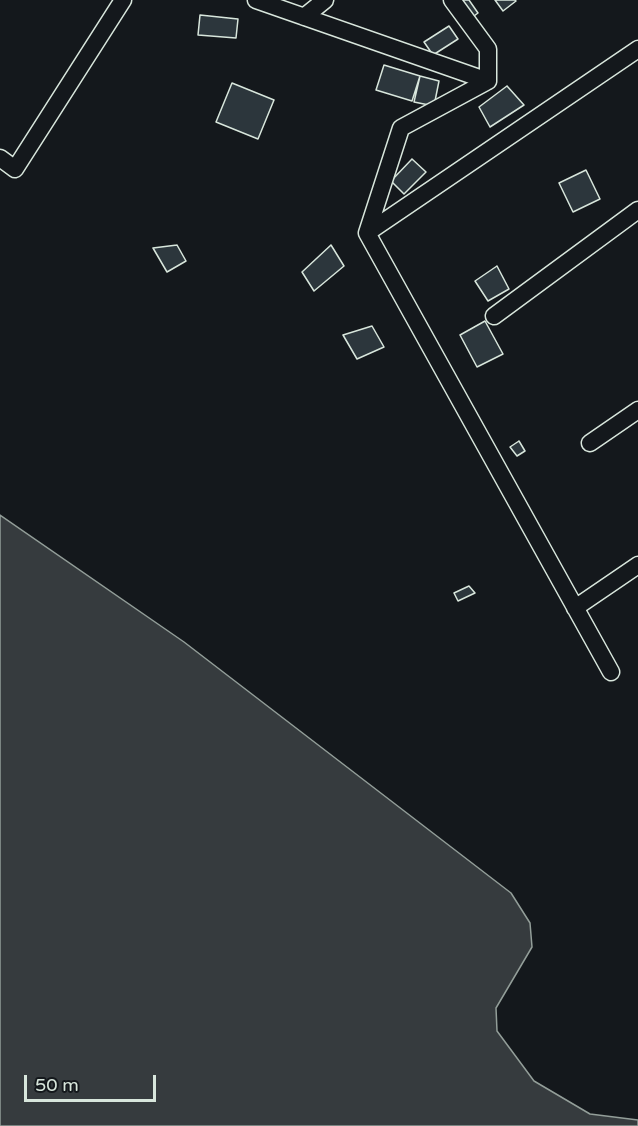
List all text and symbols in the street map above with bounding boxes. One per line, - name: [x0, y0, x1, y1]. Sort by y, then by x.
- scale bar: [27, 1063, 159, 1101]
- text: 50 m: [35, 1074, 79, 1096]

